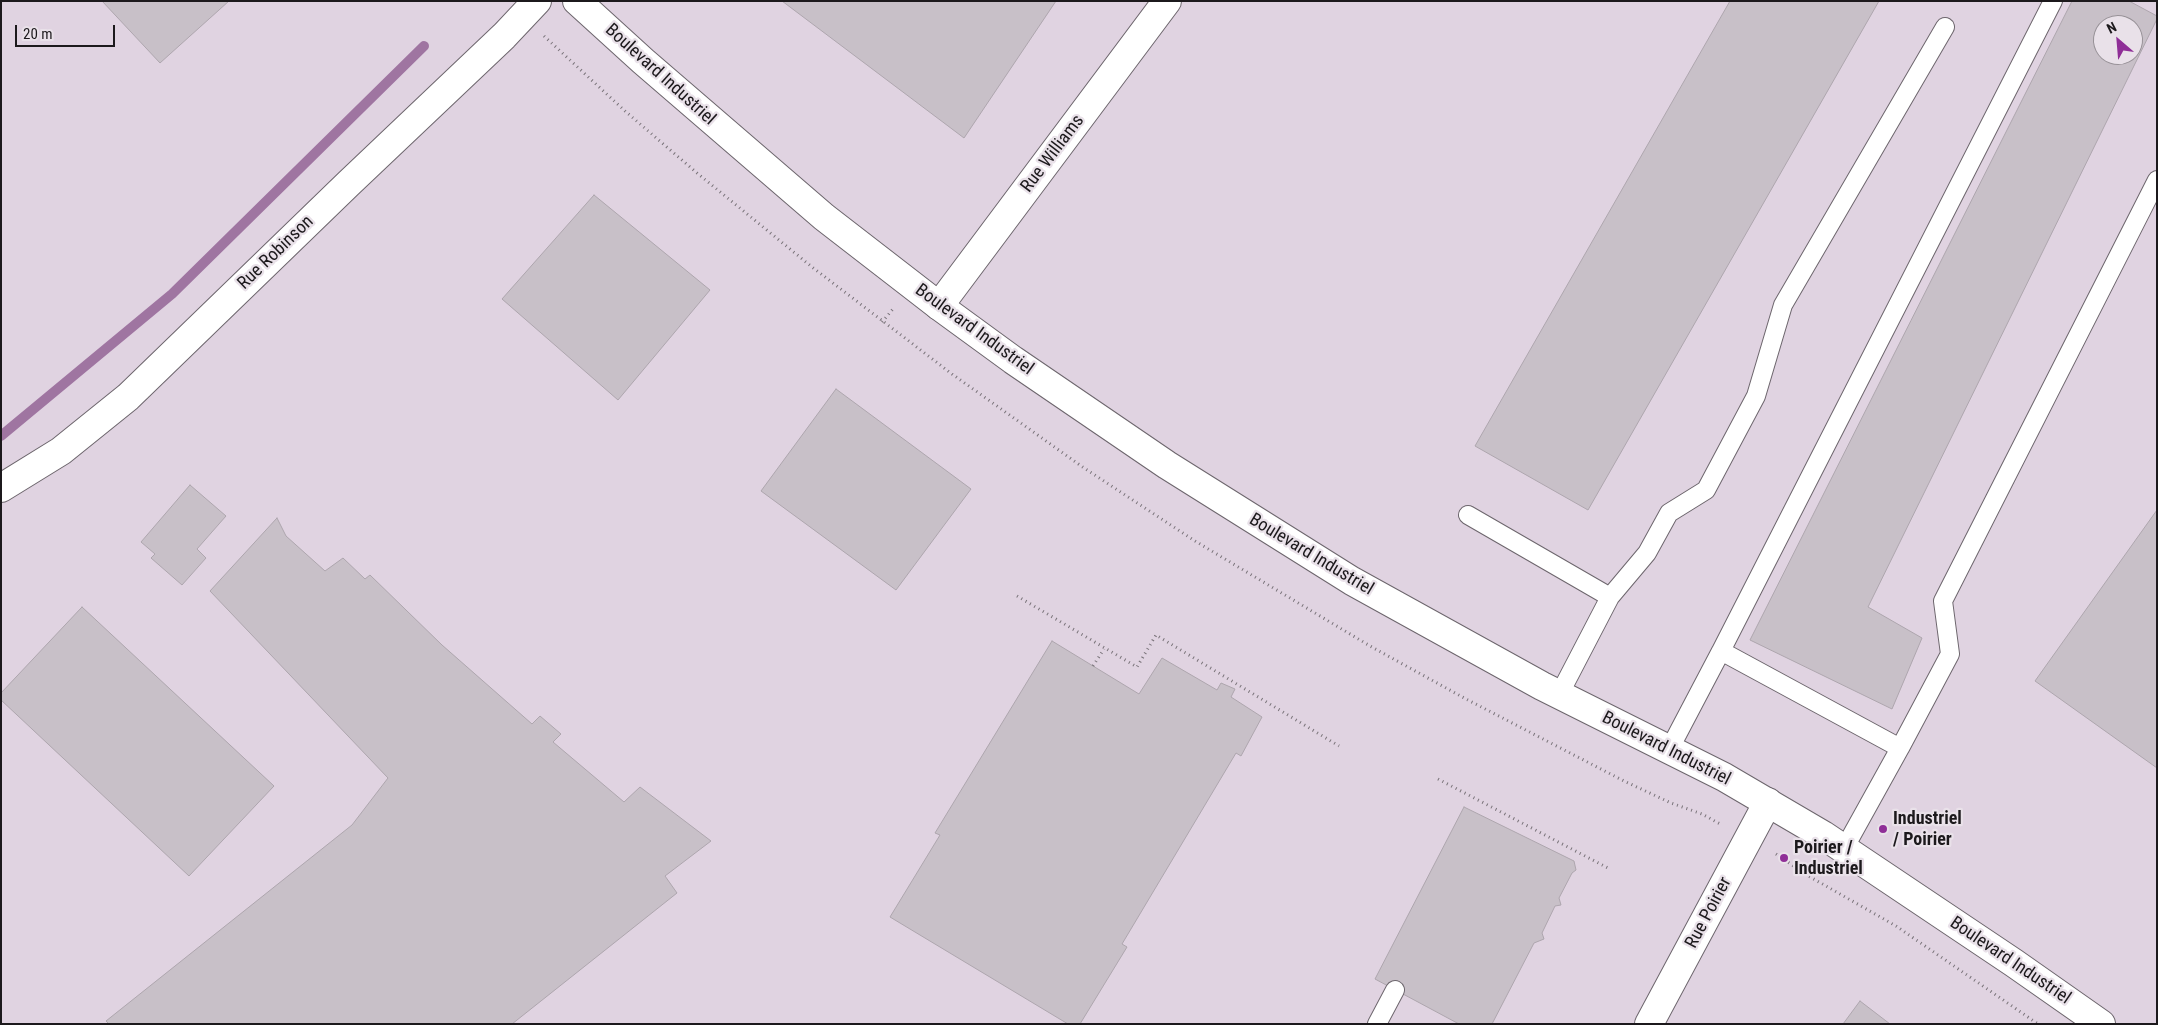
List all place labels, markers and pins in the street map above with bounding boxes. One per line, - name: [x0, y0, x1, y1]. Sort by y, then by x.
- place label: Industriel / Poirier: [1893, 808, 1962, 851]
- marker: Industriel / Poirier: [1877, 823, 1889, 835]
- place label: Poirier / Industriel: [1794, 837, 1863, 880]
- marker: Poirier / Industriel: [1778, 852, 1790, 864]

